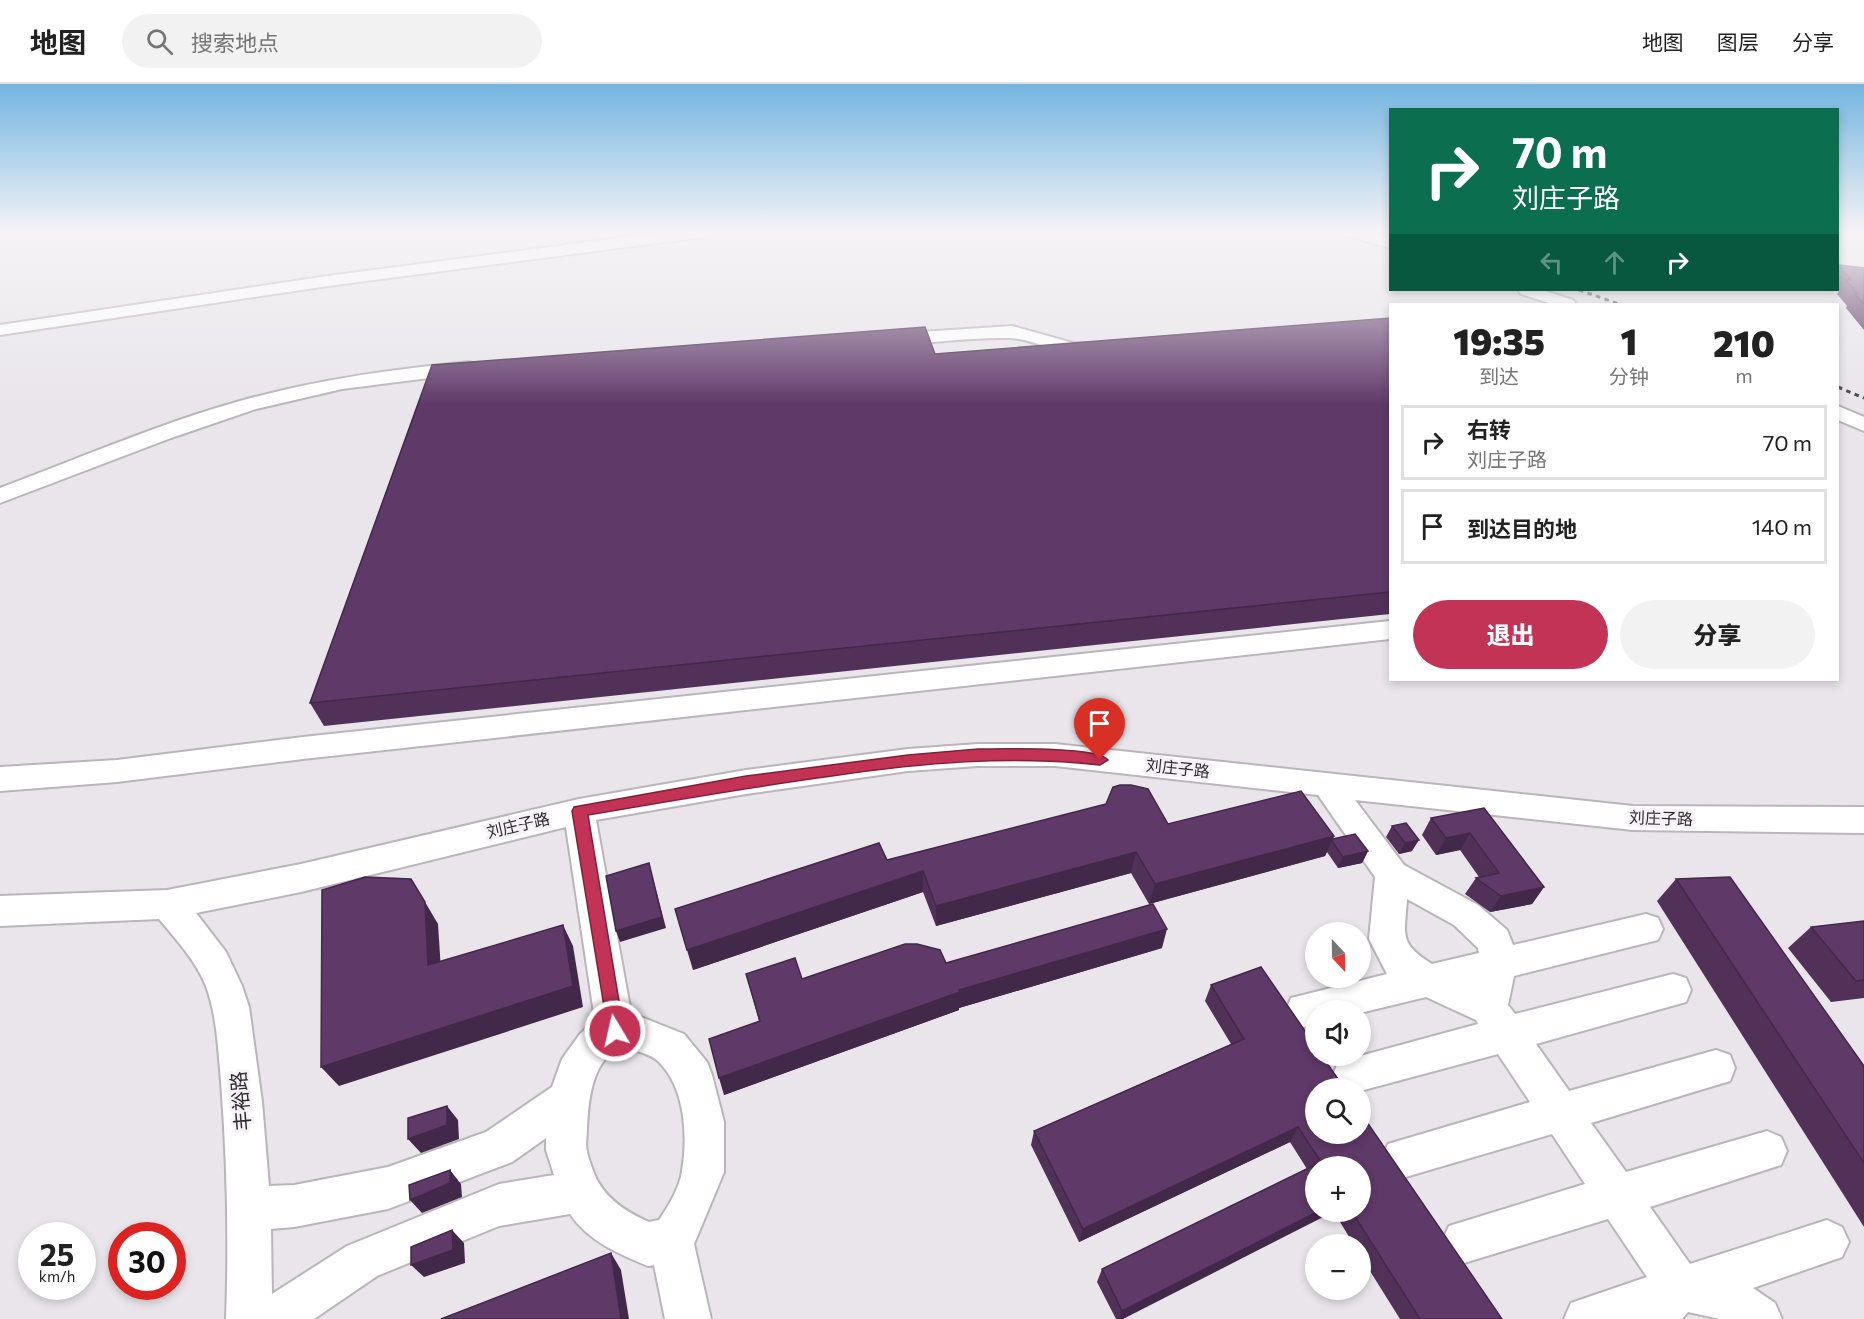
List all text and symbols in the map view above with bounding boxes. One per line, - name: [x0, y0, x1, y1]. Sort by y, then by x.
- search box: [122, 14, 542, 68]
- text: 地图: [30, 25, 86, 59]
- icon: search: [143, 25, 176, 58]
- text: 搜索地点: [191, 29, 279, 56]
- text: 地图: [1642, 29, 1684, 54]
- text: 图层: [1717, 29, 1759, 54]
- text: 分享: [1792, 29, 1834, 54]
- text: 70 m: [1512, 125, 1607, 177]
- icon: right: [1413, 132, 1491, 210]
- text: 刘庄子路: [1512, 181, 1620, 214]
- icon: left: [1535, 246, 1568, 279]
- icon: ahead: [1598, 246, 1631, 279]
- icon: right: [1661, 246, 1694, 279]
- text: 19:35: [1453, 318, 1545, 362]
- text: 1: [1621, 318, 1637, 362]
- text: 210: [1713, 320, 1775, 364]
- text: m: [1735, 363, 1753, 387]
- text: 到达: [1479, 364, 1519, 388]
- text: 分钟: [1609, 364, 1649, 388]
- text: 右转: [1467, 416, 1511, 443]
- icon: right: [1416, 426, 1449, 459]
- text: 70 m: [1763, 429, 1812, 456]
- text: 刘庄子路: [1467, 447, 1547, 471]
- icon: arrive: [1416, 510, 1449, 543]
- text: 140 m: [1752, 513, 1812, 540]
- text: 到达目的地: [1467, 515, 1577, 542]
- button: 退出: [1413, 600, 1608, 669]
- button: 分享: [1620, 600, 1815, 669]
- pin: [1074, 698, 1125, 760]
- icon: arrive: [1083, 707, 1116, 740]
- street label: 刘庄子路: [1145, 755, 1211, 780]
- street label: 刘庄子路: [1629, 807, 1693, 828]
- street label: 刘庄子路: [485, 808, 551, 841]
- north arrow: [1305, 922, 1371, 988]
- map controls: [1305, 922, 1371, 1300]
- position arrow: [583, 999, 647, 1063]
- button: sound: [1305, 1000, 1371, 1066]
- street label: 丰裕路: [225, 1070, 255, 1132]
- button: search: [1305, 1078, 1371, 1144]
- button: +: [1305, 1156, 1371, 1222]
- speed limit sign: 30: [108, 1222, 186, 1300]
- button: −: [1305, 1234, 1371, 1300]
- text: 25: [40, 1235, 74, 1272]
- text: km/h: [39, 1267, 75, 1285]

